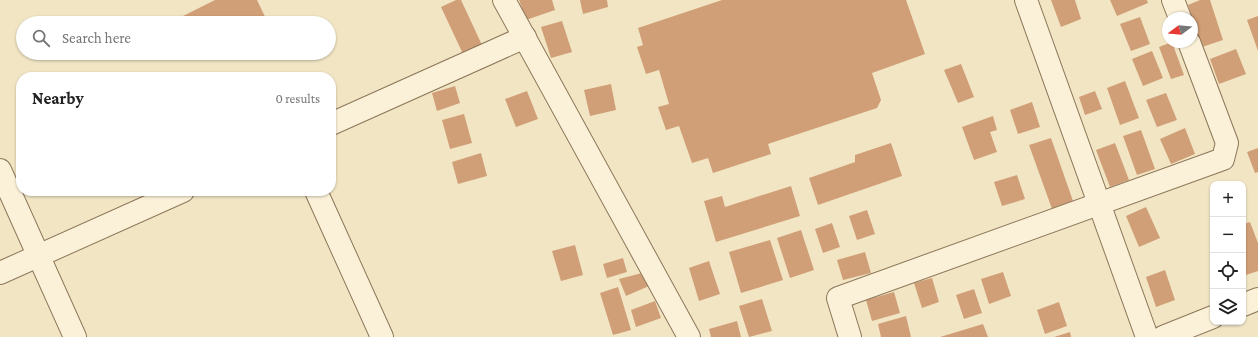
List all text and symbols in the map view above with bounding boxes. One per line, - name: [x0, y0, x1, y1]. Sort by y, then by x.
- north arrow: [1162, 12, 1198, 48]
- search box: [16, 16, 336, 60]
- icon: search: [30, 27, 52, 49]
- text: Search here: [62, 30, 131, 46]
- text: Nearby: [32, 89, 84, 108]
- text: 0 results: [275, 91, 320, 106]
- map controls: [1210, 181, 1246, 325]
- button: +: [1210, 181, 1246, 217]
- button: −: [1210, 217, 1246, 253]
- button: locate: [1210, 253, 1246, 289]
- button: layers: [1210, 289, 1246, 325]

